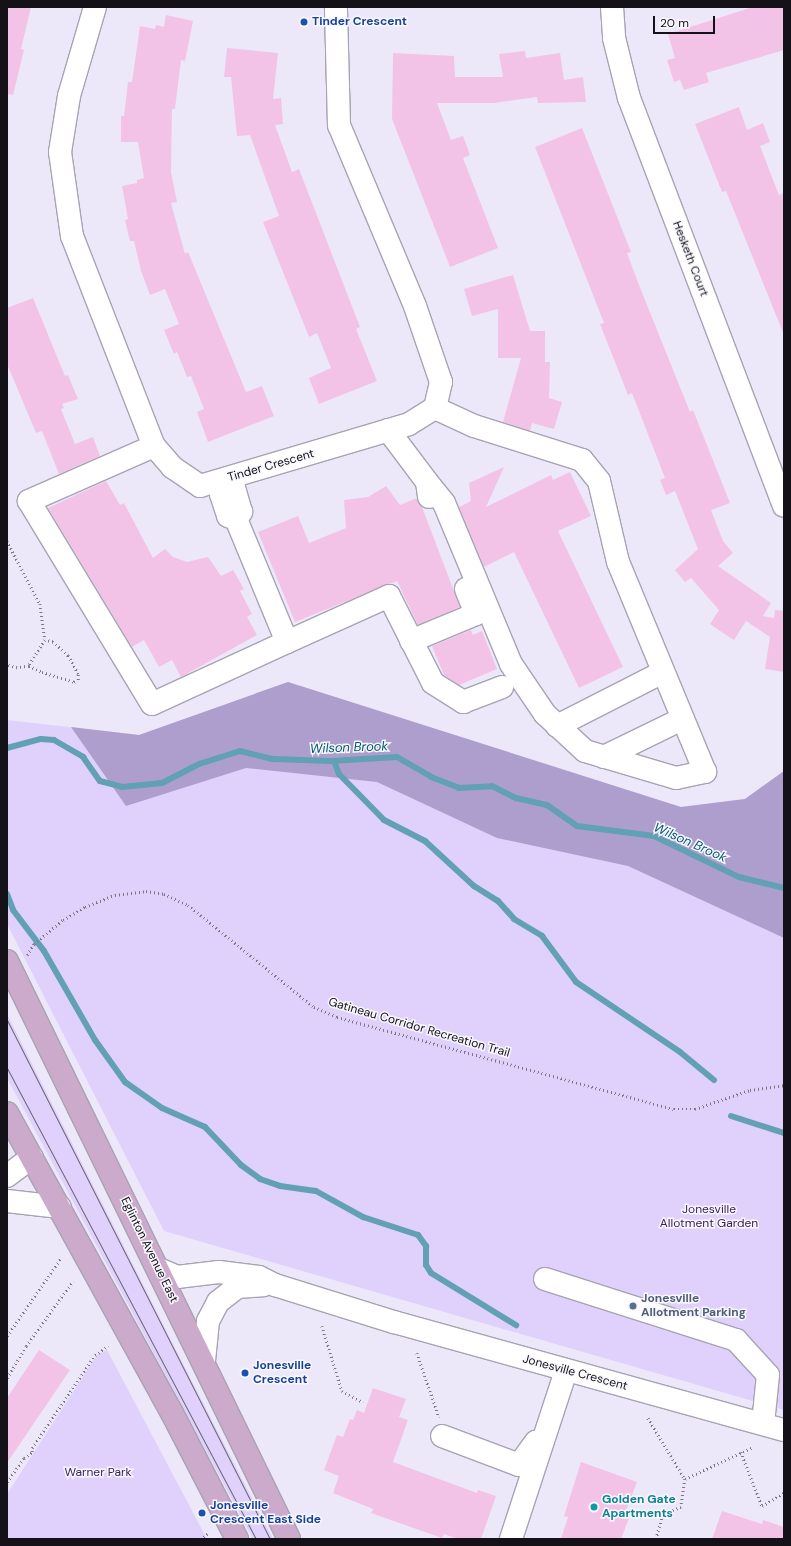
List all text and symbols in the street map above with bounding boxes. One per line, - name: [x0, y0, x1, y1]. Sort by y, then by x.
- scale bar: [655, 8, 717, 34]
- place label: Tinder Crescent: [312, 15, 407, 29]
- text: 20 m: [660, 15, 689, 31]
- marker: Tinder Crescent: [299, 17, 309, 27]
- street label: Hesketh Court: [669, 219, 711, 299]
- street label: Tinder Crescent: [226, 447, 316, 485]
- water label: Wilson Brook: [310, 739, 388, 757]
- water label: Wilson Brook: [651, 820, 729, 866]
- street label: Gatineau Corridor Recreation Trail: [327, 995, 511, 1061]
- street label: Eglinton Avenue East: [117, 1195, 181, 1305]
- park label: Jonesville Allotment Garden: [660, 1203, 758, 1231]
- place label: Jonesville Allotment Parking: [641, 1292, 746, 1320]
- marker: Jonesville Allotment Parking: [628, 1301, 638, 1311]
- street label: Jonesville Crescent: [521, 1352, 629, 1394]
- place label: Jonesville Crescent: [253, 1359, 311, 1387]
- marker: Jonesville Crescent: [240, 1368, 250, 1378]
- park label: Warner Park: [64, 1466, 132, 1480]
- place label: Golden Gate Apartments: [602, 1493, 676, 1521]
- place label: Jonesville Crescent East Side: [210, 1499, 321, 1527]
- marker: Golden Gate Apartments: [589, 1502, 599, 1512]
- marker: Jonesville Crescent East Side: [197, 1508, 207, 1518]

